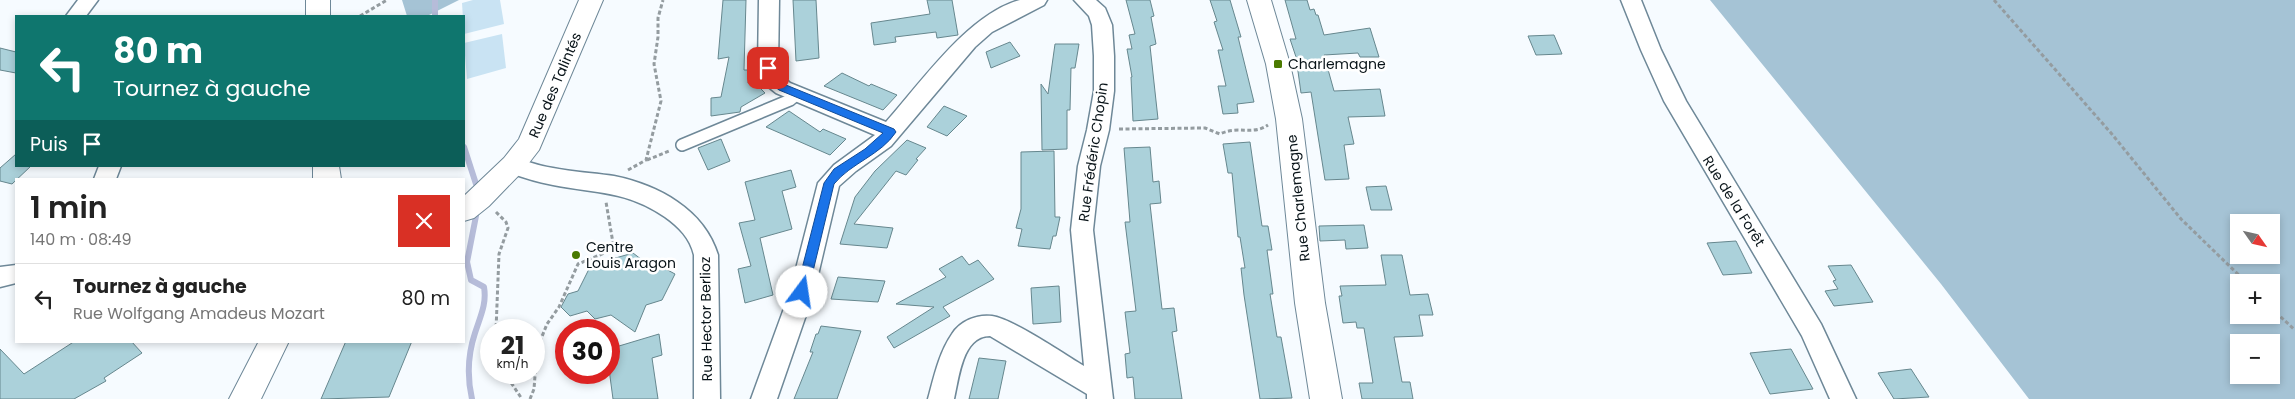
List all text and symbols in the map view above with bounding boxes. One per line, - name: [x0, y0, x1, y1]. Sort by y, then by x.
- text: 80 m: [113, 26, 203, 75]
- street label: Rue des Talintés: [524, 29, 586, 141]
- icon: left: [30, 35, 95, 100]
- pin: [747, 47, 789, 89]
- icon: arrive: [754, 54, 782, 82]
- place label: Charlemagne: [1288, 54, 1386, 74]
- marker: Charlemagne: [1272, 58, 1284, 70]
- text: Tournez à gauche: [113, 73, 311, 104]
- street label: Rue Frédéric Chopin: [1073, 81, 1113, 223]
- icon: arrive: [78, 130, 106, 158]
- text: Puis: [30, 131, 68, 158]
- street label: Rue Charlemagne: [1281, 133, 1315, 262]
- street label: Rue de la Forêt: [1698, 152, 1770, 250]
- text: 1 min: [30, 186, 108, 229]
- button: close: [398, 195, 450, 247]
- north arrow: [2230, 214, 2280, 264]
- map controls: [2230, 214, 2280, 384]
- text: 140 m · 08:49: [30, 228, 132, 251]
- place label: Centre Louis Aragon: [586, 237, 676, 273]
- marker: Centre Louis Aragon: [570, 249, 582, 261]
- street label: Rue Hector Berlioz: [695, 257, 717, 381]
- position arrow: [775, 265, 827, 317]
- text: Tournez à gauche: [73, 273, 247, 300]
- button: +: [2230, 274, 2280, 324]
- icon: left: [30, 285, 58, 313]
- text: 80 m: [401, 285, 450, 312]
- text: Rue Wolfgang Amadeus Mozart: [73, 302, 325, 325]
- speed limit sign: 30: [555, 319, 620, 384]
- text: 21: [501, 328, 524, 363]
- button: −: [2230, 334, 2280, 384]
- text: km/h: [497, 355, 528, 372]

